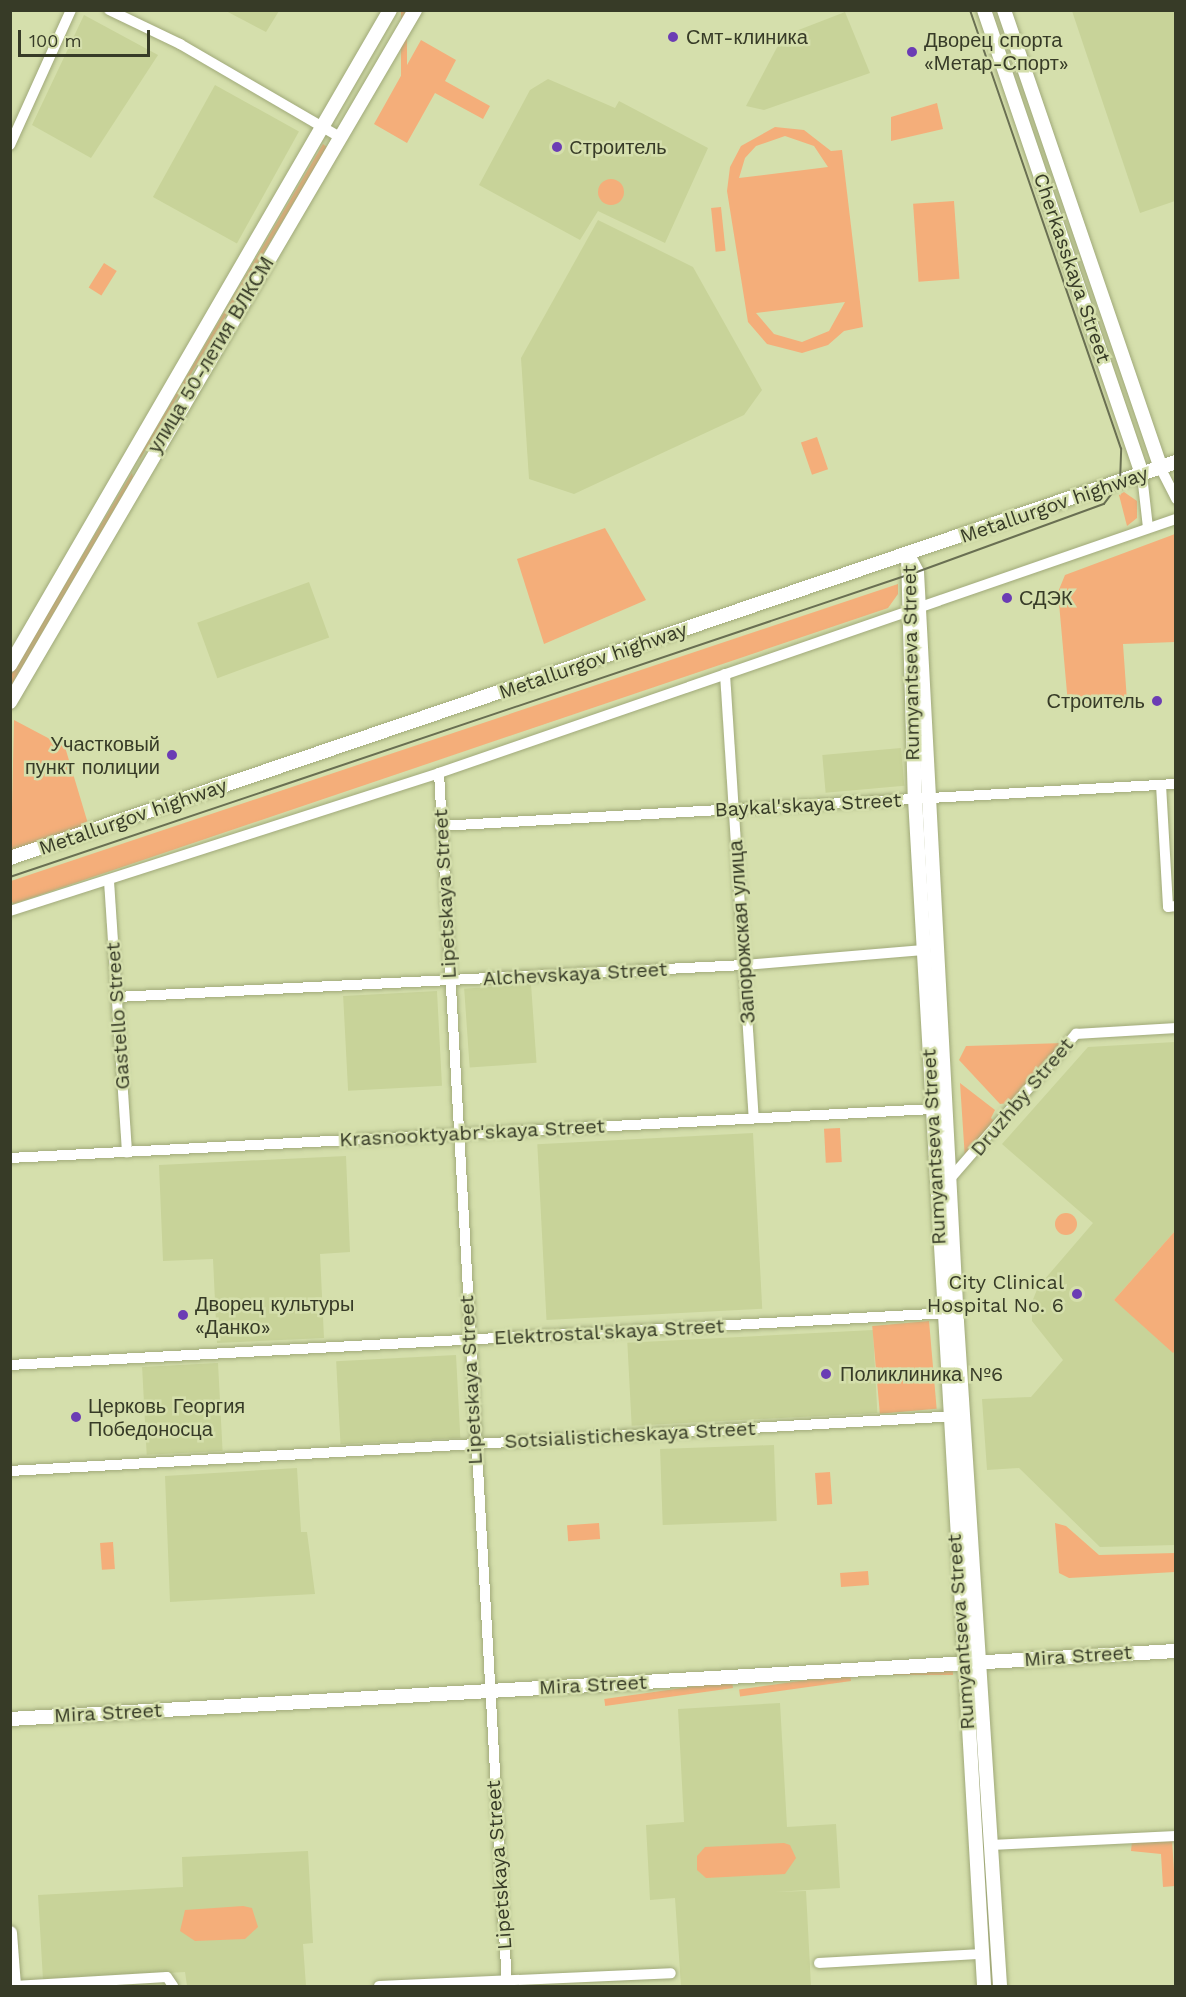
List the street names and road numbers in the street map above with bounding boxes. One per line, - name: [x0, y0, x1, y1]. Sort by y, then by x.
- street label: Cherkasskaya Street: [1028, 170, 1116, 366]
- street label: улица 50-летия ВЛКСМ: [143, 253, 279, 457]
- street label: Metallurgov highway: [956, 461, 1152, 549]
- street label: Rumyantseva Street: [897, 565, 925, 761]
- street label: Metallurgov highway: [495, 617, 691, 705]
- street label: Metallurgov highway: [35, 773, 231, 861]
- street label: Baykal'skaya Street: [714, 788, 902, 822]
- street label: Lipetskaya Street: [429, 808, 461, 980]
- street label: Запорожская улица: [724, 840, 760, 1024]
- street label: Gastello Street: [101, 942, 135, 1090]
- street label: Alchevskaya Street: [482, 957, 668, 991]
- street label: Druzhby Street: [965, 1033, 1079, 1161]
- street label: Rumyantseva Street: [917, 1048, 951, 1246]
- street label: Krasnooktyabr'skaya Street: [338, 1114, 606, 1152]
- street label: Lipetskaya Street: [455, 1294, 487, 1466]
- street label: Elektrostal'skaya Street: [493, 1314, 725, 1350]
- street label: Sotsialisticheskaya Street: [504, 1416, 756, 1454]
- street label: Rumyantseva Street: [942, 1533, 980, 1731]
- street label: Mira Street: [1023, 1640, 1133, 1672]
- street label: Mira Street: [538, 1670, 648, 1700]
- street label: Mira Street: [53, 1698, 163, 1728]
- street label: Lipetskaya Street: [481, 1779, 517, 1951]

